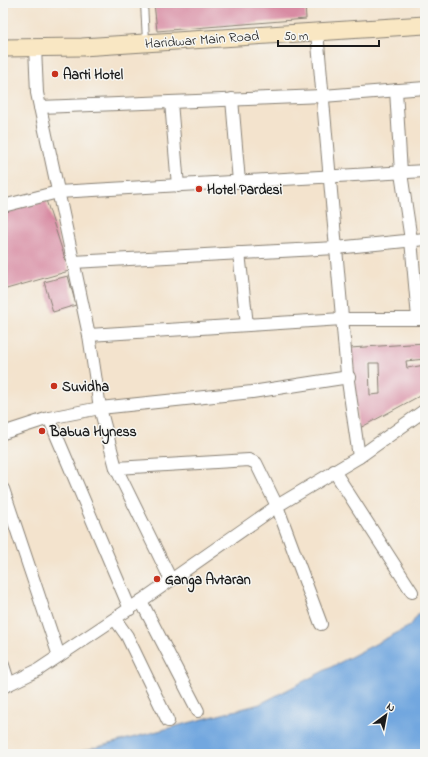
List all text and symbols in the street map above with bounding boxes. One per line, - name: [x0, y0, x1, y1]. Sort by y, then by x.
- scale bar: [278, 22, 379, 48]
- street label: Haridwar Main Road: [144, 26, 260, 55]
- text: 50 m: [284, 28, 308, 46]
- place label: Aarti Hotel: [63, 65, 124, 86]
- marker: Aarti Hotel: [50, 69, 60, 79]
- place label: Hotel Pardesi: [207, 180, 283, 201]
- marker: Hotel Pardesi: [194, 184, 204, 194]
- place label: Suvidha: [62, 377, 109, 398]
- marker: Suvidha: [49, 381, 59, 391]
- place label: Babua Hyness: [49, 422, 137, 445]
- marker: Babua Hyness: [37, 426, 47, 436]
- place label: Ganga Avtaran: [165, 570, 251, 593]
- marker: Ganga Avtaran: [152, 574, 162, 584]
- north arrow: [366, 695, 406, 735]
- text: N: [383, 699, 398, 716]

